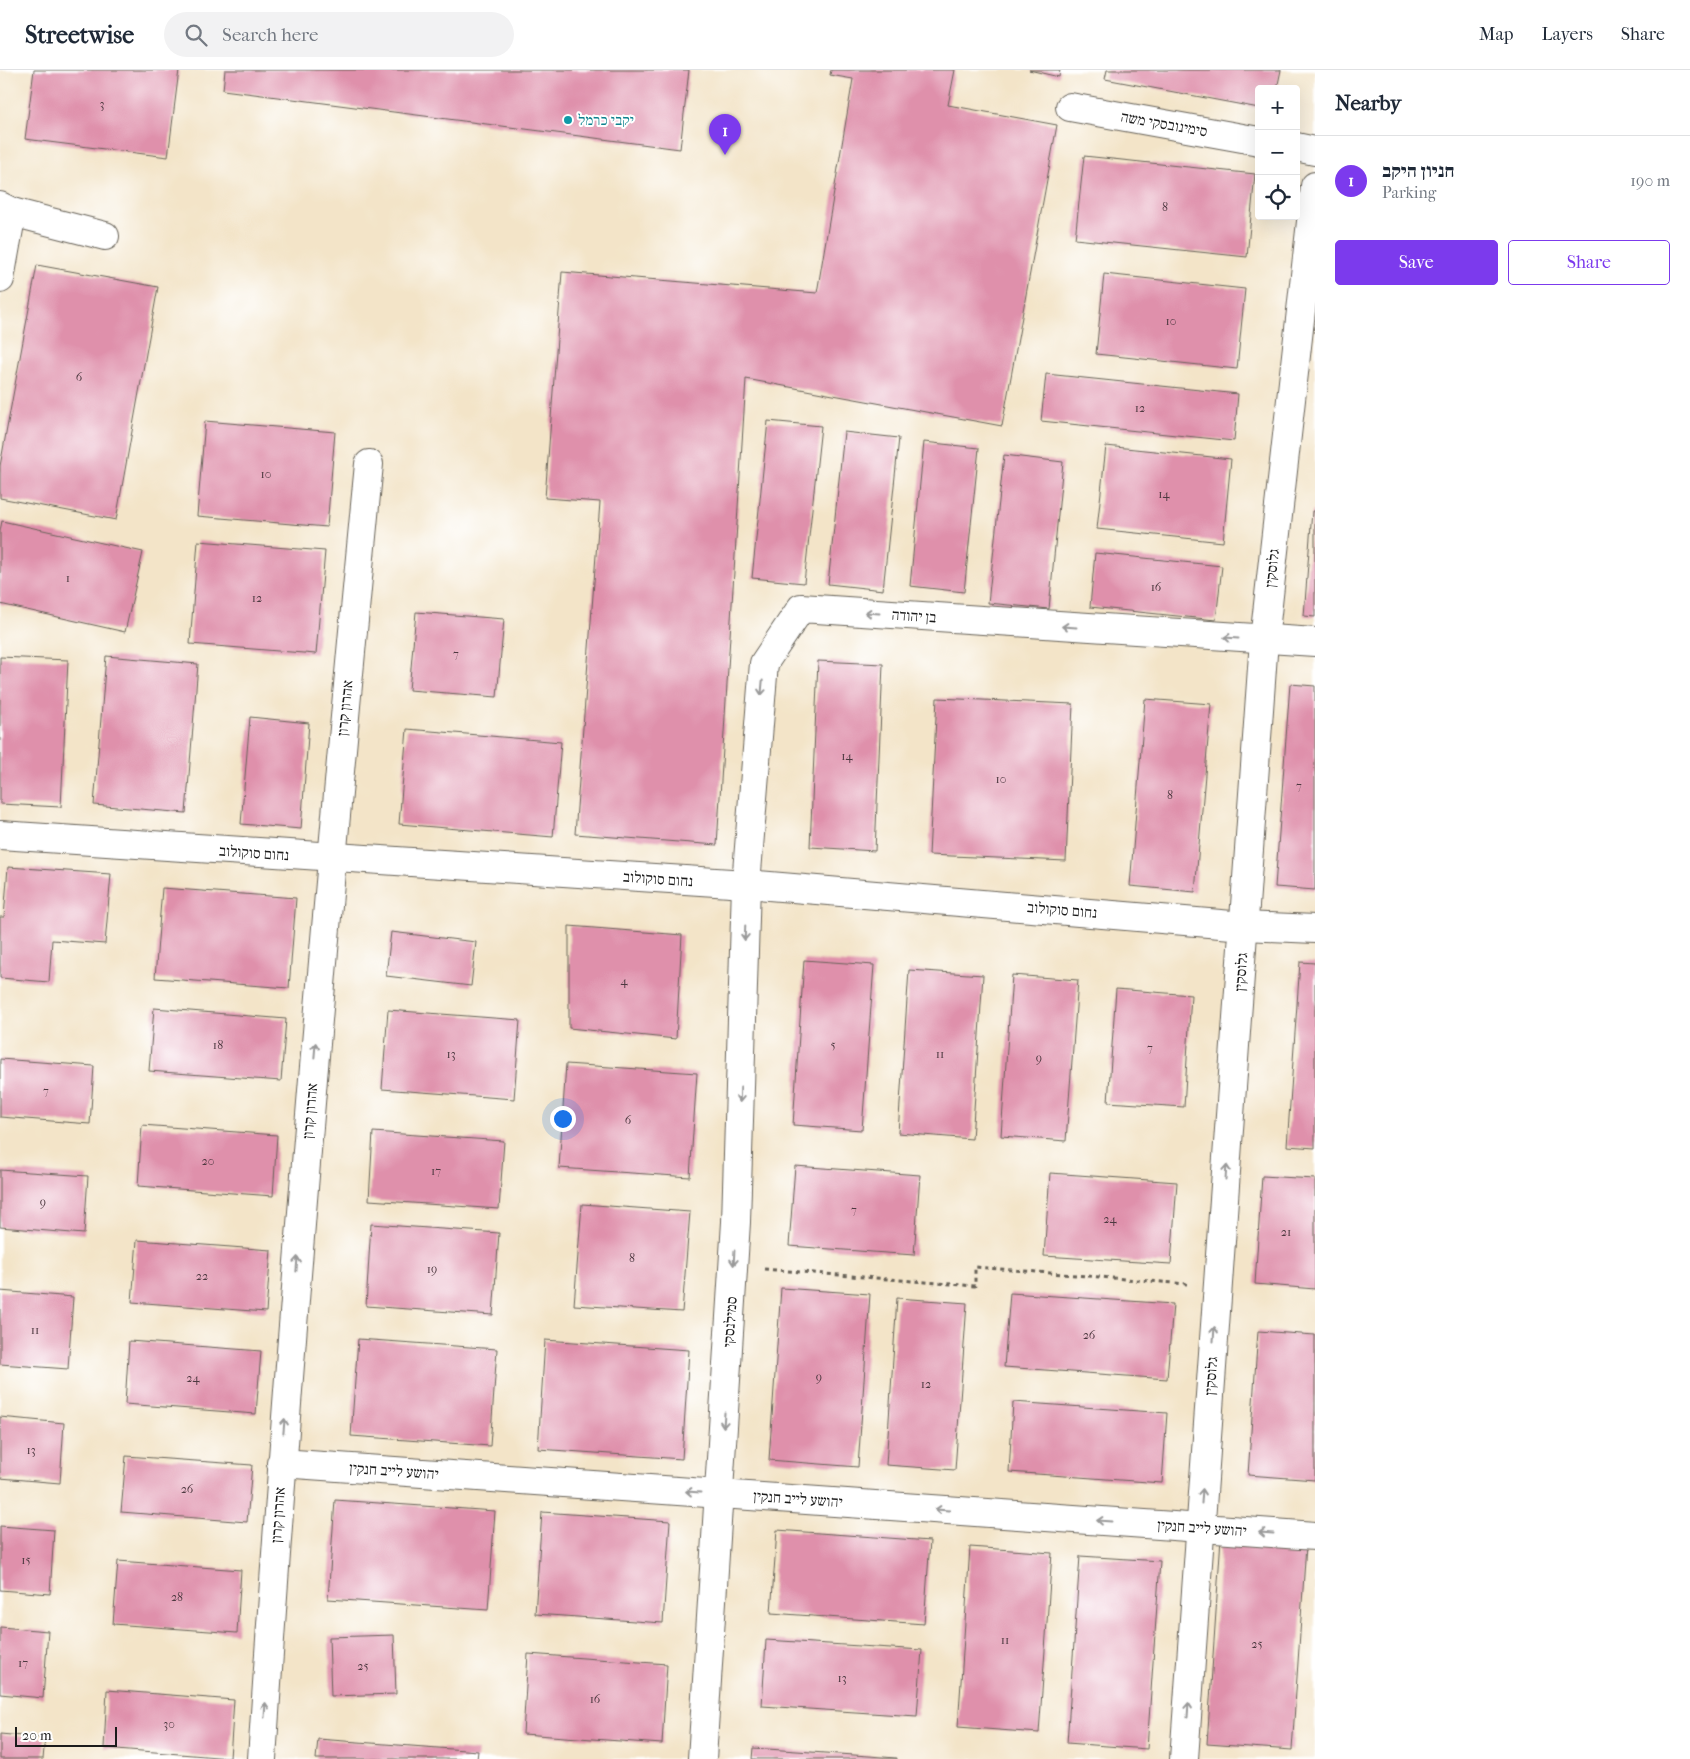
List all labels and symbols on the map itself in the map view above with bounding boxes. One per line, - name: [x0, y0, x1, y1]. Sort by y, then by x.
- house number: 3: [100, 97, 105, 111]
- street label: סימינובסקי משה: [1119, 108, 1209, 140]
- place label: יקבי כרמל: [578, 111, 634, 129]
- marker: יקבי כרמל: [562, 114, 574, 126]
- pin: 1: [709, 114, 741, 155]
- house number: 8: [1162, 200, 1168, 214]
- house number: 10: [1166, 314, 1176, 328]
- house number: 6: [76, 370, 83, 384]
- house number: 12: [1135, 401, 1145, 415]
- house number: 10: [261, 467, 271, 481]
- house number: 14: [1158, 487, 1171, 501]
- street label: גלוסקין: [1261, 548, 1283, 588]
- house number: 1: [66, 571, 70, 585]
- house number: 16: [1151, 580, 1162, 594]
- house number: 12: [252, 591, 262, 605]
- street label: בן יהודה: [891, 605, 937, 627]
- one-way arrow: [864, 609, 880, 618]
- one-way arrow: [1062, 622, 1078, 632]
- one-way arrow: [1224, 634, 1240, 643]
- house number: 7: [453, 647, 459, 661]
- street label: אהרון קרון: [333, 679, 357, 737]
- one-way arrow: [757, 680, 767, 696]
- house number: 14: [841, 749, 854, 763]
- house number: 10: [996, 772, 1006, 786]
- house number: 7: [1296, 779, 1302, 793]
- house number: 8: [1167, 788, 1173, 802]
- street label: נחום סוקולוב: [218, 842, 290, 864]
- street label: נחום סוקולוב: [622, 868, 694, 890]
- street label: נחום סוקולוב: [1026, 898, 1098, 922]
- one-way arrow: [740, 925, 749, 941]
- street label: גלוסקין: [1231, 952, 1251, 992]
- house number: 4: [620, 974, 628, 988]
- house number: 18: [213, 1038, 223, 1052]
- house number: 5: [830, 1038, 836, 1052]
- house number: 7: [1147, 1041, 1153, 1055]
- one-way arrow: [310, 1042, 320, 1058]
- house number: 13: [446, 1047, 456, 1061]
- house number: 11: [936, 1047, 944, 1061]
- house number: 9: [1036, 1051, 1042, 1065]
- street label: אהרון קרון: [299, 1082, 321, 1140]
- house number: 7: [43, 1084, 49, 1098]
- one-way arrow: [735, 1087, 744, 1103]
- your location: [550, 1106, 576, 1132]
- house number: 6: [625, 1113, 632, 1127]
- house number: 20: [202, 1154, 214, 1168]
- house number: 17: [431, 1164, 441, 1178]
- one-way arrow: [1221, 1164, 1231, 1180]
- house number: 9: [40, 1195, 46, 1209]
- house number: 7: [851, 1203, 857, 1217]
- house number: 24: [1103, 1212, 1118, 1226]
- house number: 21: [1281, 1225, 1291, 1239]
- one-way arrow: [729, 1250, 738, 1266]
- house number: 8: [629, 1251, 635, 1265]
- one-way arrow: [293, 1256, 302, 1272]
- house number: 19: [427, 1262, 437, 1276]
- house number: 22: [196, 1269, 208, 1283]
- street label: סמילנסקי: [719, 1296, 741, 1348]
- house number: 11: [31, 1323, 39, 1337]
- one-way arrow: [1210, 1326, 1219, 1342]
- house number: 26: [1083, 1328, 1096, 1342]
- street label: גלוסקין: [1201, 1356, 1221, 1396]
- house number: 9: [816, 1370, 822, 1384]
- house number: 24: [186, 1371, 201, 1385]
- house number: 12: [921, 1377, 931, 1391]
- one-way arrow: [719, 1412, 728, 1428]
- one-way arrow: [279, 1418, 289, 1434]
- house number: 13: [26, 1443, 36, 1457]
- street label: יהושע לייב חנקין: [349, 1459, 439, 1483]
- house number: 26: [181, 1482, 194, 1496]
- street label: אהרון קרון: [267, 1486, 289, 1544]
- one-way arrow: [685, 1487, 701, 1497]
- street label: יהושע לייב חנקין: [753, 1487, 843, 1511]
- one-way arrow: [1197, 1488, 1207, 1504]
- one-way arrow: [934, 1505, 950, 1514]
- street label: יהושע לייב חנקין: [1157, 1516, 1247, 1540]
- one-way arrow: [1097, 1517, 1113, 1526]
- one-way arrow: [1259, 1528, 1275, 1538]
- house number: 15: [21, 1553, 31, 1567]
- house number: 28: [171, 1590, 183, 1604]
- house number: 11: [1001, 1633, 1009, 1647]
- house number: 25: [1251, 1637, 1263, 1651]
- house number: 17: [18, 1656, 28, 1670]
- house number: 25: [357, 1659, 369, 1673]
- house number: 13: [837, 1671, 847, 1685]
- house number: 16: [590, 1692, 601, 1706]
- one-way arrow: [261, 1703, 270, 1719]
- one-way arrow: [1183, 1703, 1192, 1719]
- house number: 30: [163, 1717, 175, 1731]
- scale bar: [15, 1724, 118, 1747]

